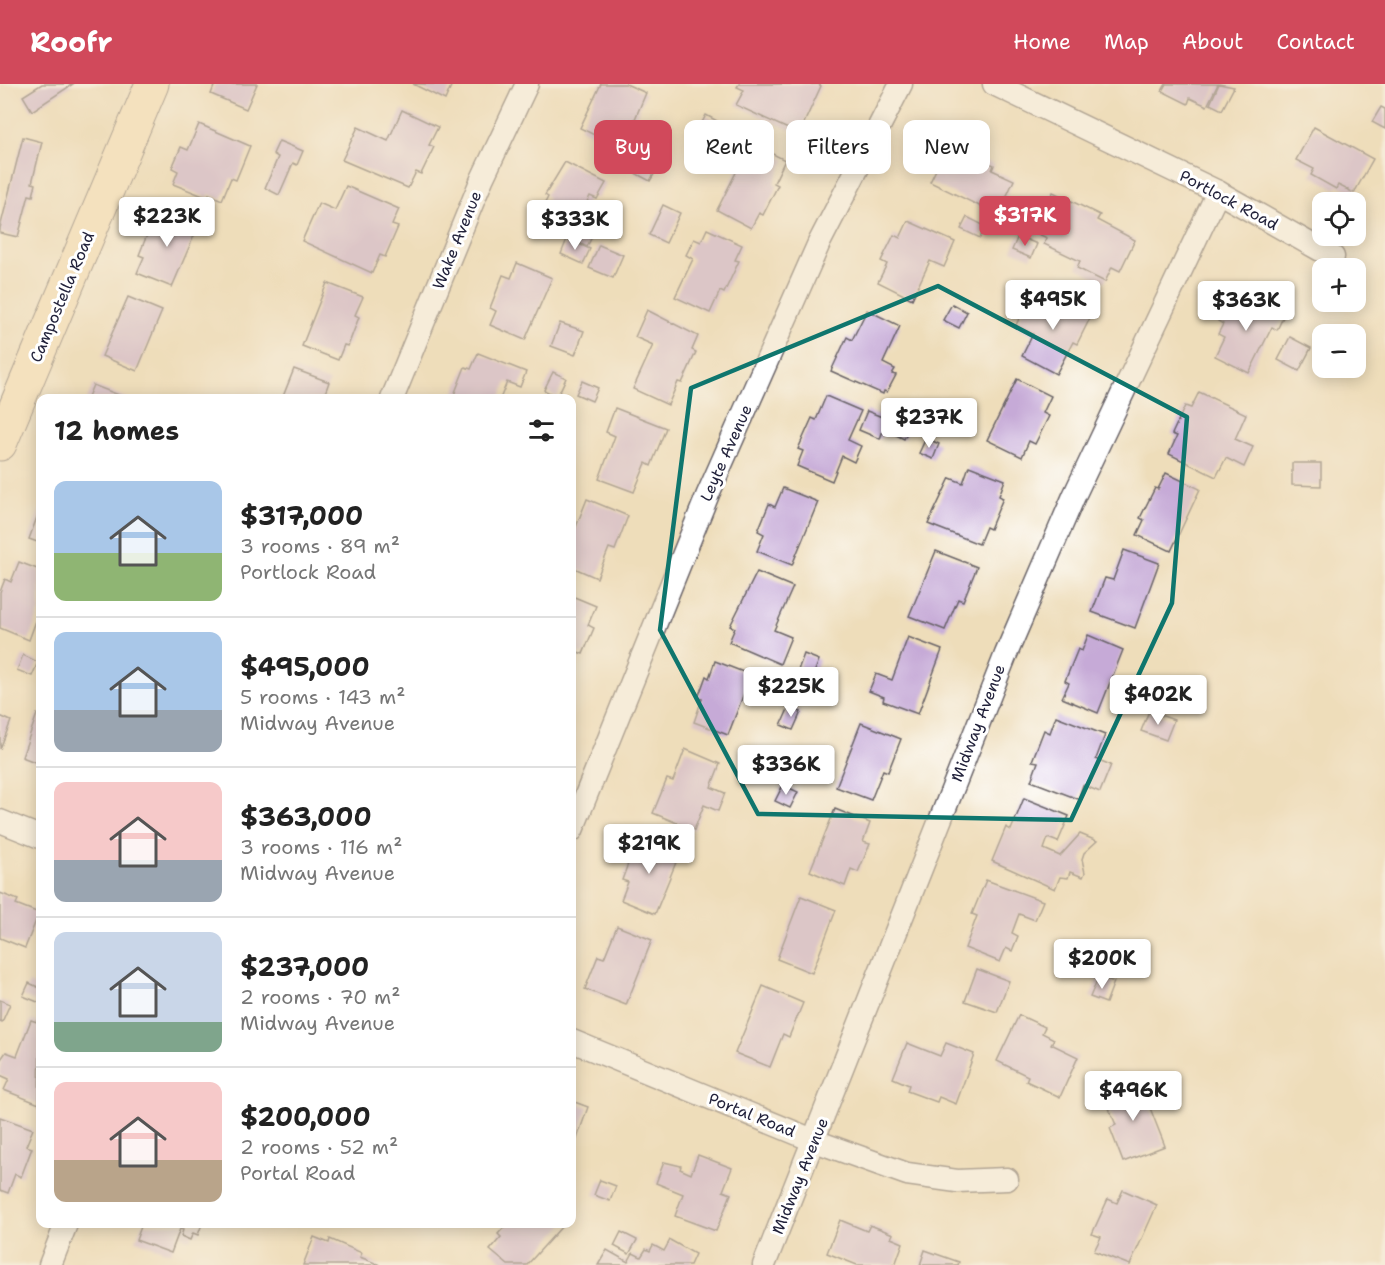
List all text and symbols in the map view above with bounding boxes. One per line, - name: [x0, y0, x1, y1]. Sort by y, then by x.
- text: Roofr: [30, 23, 112, 61]
- text: Home: [1013, 28, 1071, 56]
- text: Map: [1104, 28, 1149, 56]
- text: About: [1182, 28, 1243, 56]
- text: Contact: [1276, 28, 1355, 56]
- chip: Buy: [594, 120, 672, 174]
- chip: Rent: [684, 120, 774, 174]
- chip: Filters: [786, 120, 891, 174]
- chip: New: [903, 120, 990, 174]
- street label: Portlock Road: [1176, 165, 1282, 235]
- street label: Wake Avenue: [428, 188, 486, 292]
- map controls: [1312, 192, 1366, 378]
- button: locate: [1312, 192, 1366, 246]
- pin: $317K: [983, 196, 1067, 247]
- pin: $223K: [125, 197, 209, 248]
- pin: $333K: [533, 200, 617, 251]
- text: $317K: [993, 202, 1057, 228]
- text: $223K: [133, 203, 201, 229]
- text: $333K: [541, 206, 609, 232]
- street label: Campostella Road: [25, 228, 99, 366]
- button: +: [1312, 258, 1366, 312]
- pin: $495K: [1011, 280, 1095, 331]
- pin: $363K: [1204, 281, 1288, 332]
- text: $495K: [1019, 286, 1087, 312]
- text: $363K: [1212, 287, 1280, 313]
- button: −: [1312, 324, 1366, 378]
- pin: $237K: [887, 398, 971, 449]
- street label: Leyte Avenue: [695, 401, 757, 505]
- text: $237K: [895, 404, 963, 430]
- text: 12 homes: [54, 413, 179, 448]
- icon: filters: [525, 414, 558, 447]
- text: $317,000: [240, 498, 363, 533]
- icon: home: [102, 505, 174, 577]
- text: 3 rooms · 89 m²: [240, 533, 400, 559]
- text: Portlock Road: [240, 559, 376, 585]
- text: $495,000: [240, 649, 370, 684]
- icon: home: [102, 656, 174, 728]
- street label: Midway Avenue: [946, 661, 1010, 785]
- pin: $225K: [749, 667, 833, 718]
- text: $225K: [757, 673, 825, 699]
- pin: $402K: [1116, 675, 1200, 726]
- text: $402K: [1124, 681, 1192, 707]
- text: 5 rooms · 143 m²: [240, 684, 405, 710]
- text: Midway Avenue: [240, 710, 395, 736]
- pin: $336K: [744, 745, 828, 796]
- text: $336K: [752, 751, 820, 777]
- text: $363,000: [240, 799, 372, 834]
- icon: home: [102, 806, 174, 878]
- pin: $219K: [607, 824, 691, 875]
- text: $219K: [618, 830, 680, 856]
- text: 3 rooms · 116 m²: [240, 834, 402, 860]
- text: Midway Avenue: [240, 860, 395, 886]
- pin: $200K: [1060, 939, 1144, 990]
- text: $200K: [1068, 945, 1136, 971]
- text: $237,000: [240, 949, 369, 984]
- icon: home: [102, 956, 174, 1028]
- text: 2 rooms · 70 m²: [240, 984, 401, 1010]
- text: Midway Avenue: [240, 1010, 395, 1036]
- pin: $496K: [1091, 1071, 1175, 1122]
- text: $496K: [1099, 1077, 1167, 1103]
- street label: Portal Road: [705, 1088, 799, 1142]
- text: $200,000: [240, 1099, 371, 1134]
- icon: home: [102, 1106, 174, 1178]
- street label: Midway Avenue: [767, 1115, 833, 1237]
- text: 2 rooms · 52 m²: [240, 1134, 398, 1160]
- text: Portal Road: [240, 1160, 355, 1186]

